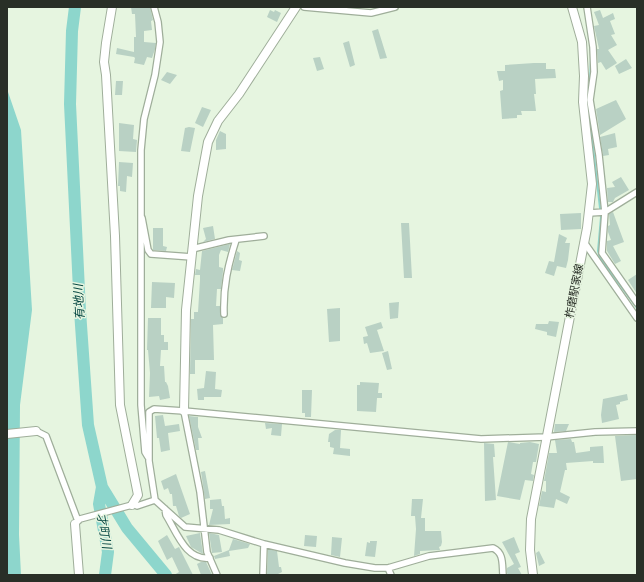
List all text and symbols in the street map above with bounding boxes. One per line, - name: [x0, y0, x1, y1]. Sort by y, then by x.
- street label: 柞磨駅家線: [563, 263, 585, 319]
- water label: 有地川: [71, 282, 87, 320]
- water label: 才町川: [94, 512, 114, 552]

